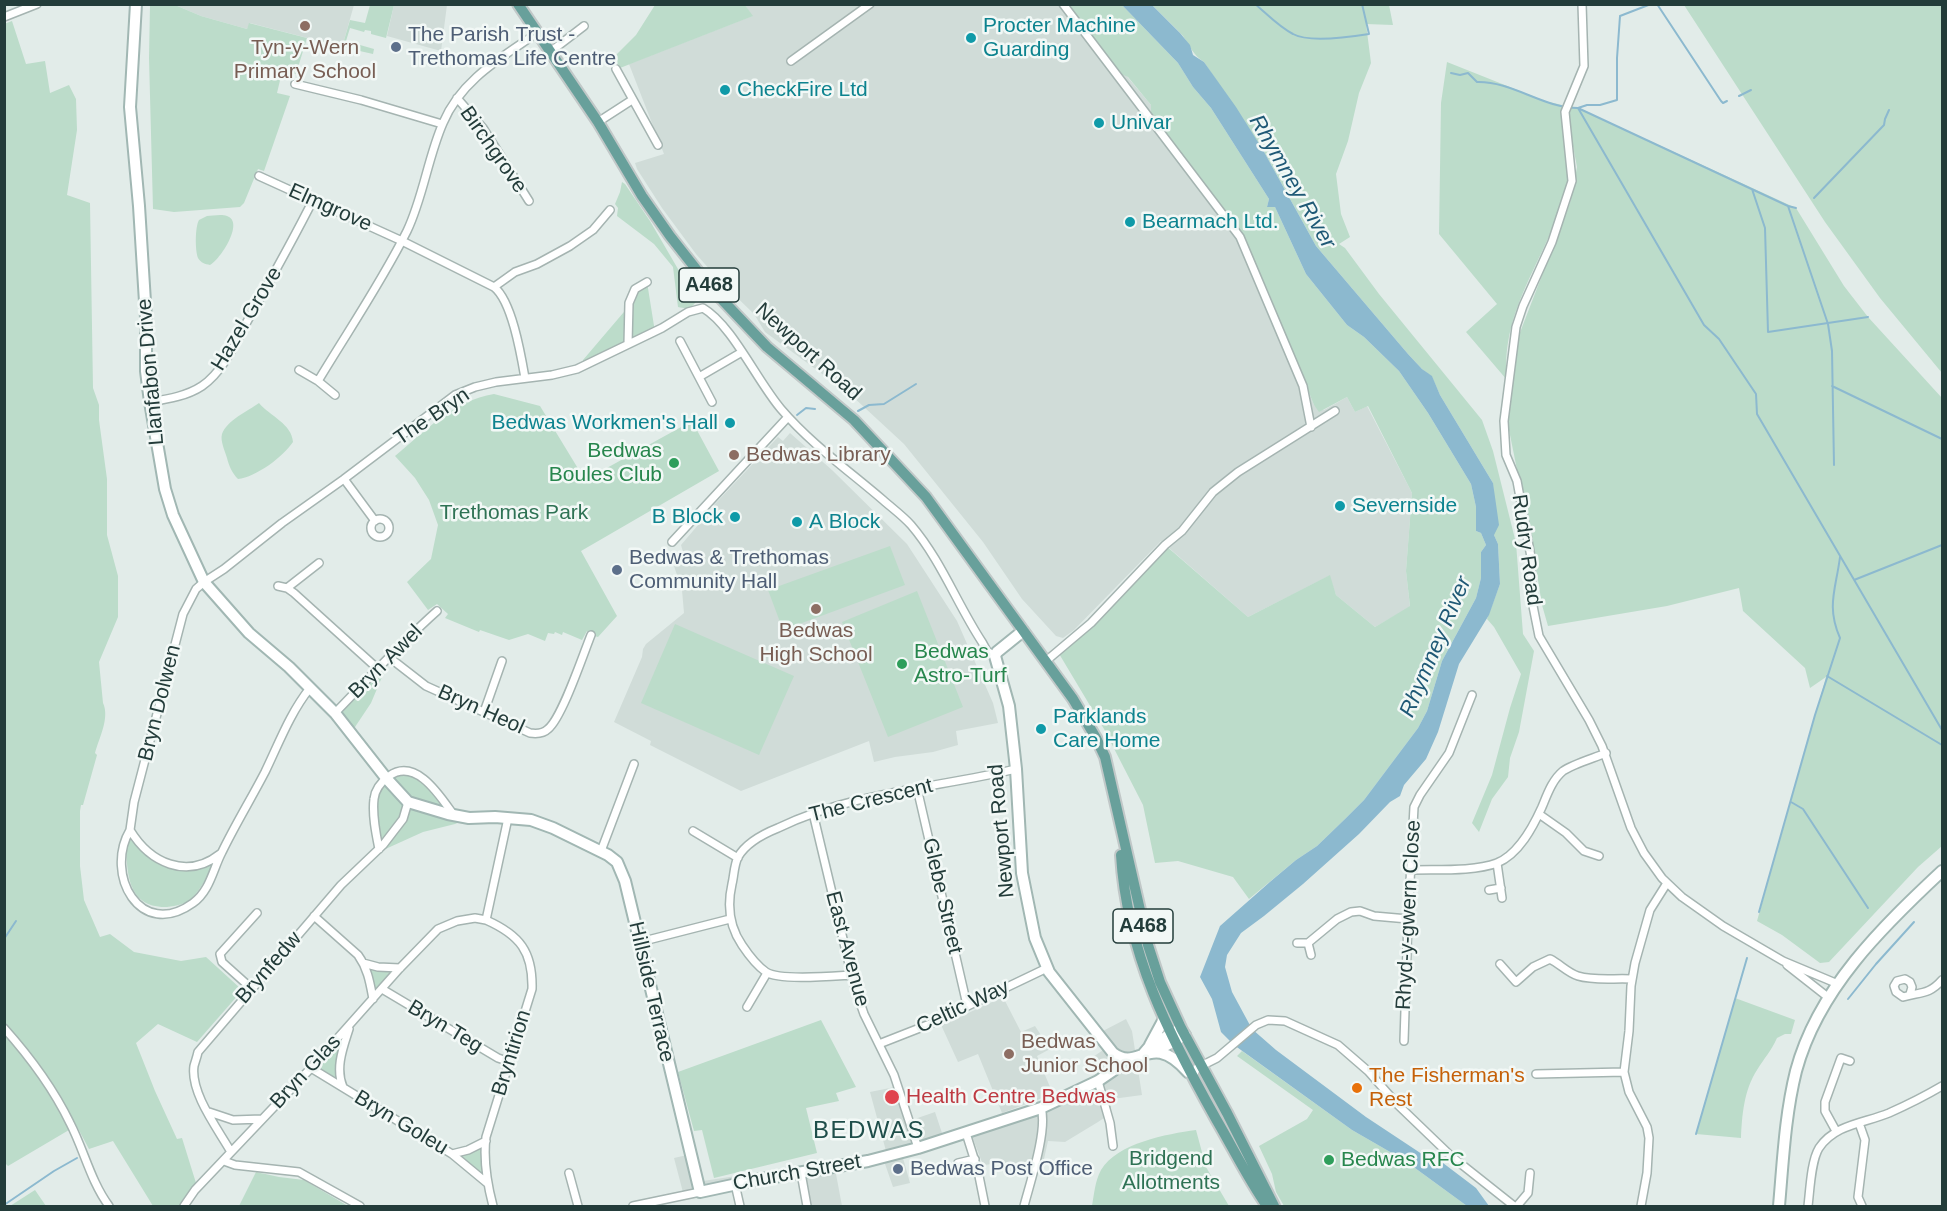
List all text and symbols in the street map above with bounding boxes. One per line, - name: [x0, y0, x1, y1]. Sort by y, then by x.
- place label: Procter Machine Guarding: [983, 13, 1136, 63]
- marker: Tyn-y-Wern Primary School: [298, 19, 312, 33]
- place label: The Parish Trust - Trethomas Life Centre: [408, 22, 616, 72]
- marker: Procter Machine Guarding: [964, 31, 978, 45]
- place label: Tyn-y-Wern Primary School: [234, 35, 376, 85]
- marker: The Parish Trust - Trethomas Life Centre: [389, 40, 403, 54]
- place label: CheckFire Ltd: [737, 77, 868, 103]
- marker: CheckFire Ltd: [718, 83, 732, 97]
- street label: Birchgrove: [454, 102, 532, 198]
- place label: Univar: [1111, 110, 1172, 136]
- water label: Rhymney River: [1243, 110, 1341, 254]
- marker: Univar: [1092, 116, 1106, 130]
- street label: Elmgrove: [284, 178, 376, 238]
- place label: Bearmach Ltd.: [1142, 209, 1279, 235]
- marker: Bearmach Ltd.: [1123, 215, 1137, 229]
- street label: Hazel Grove: [206, 262, 288, 376]
- road number: A468: [679, 268, 739, 302]
- street label: Llanfabon Drive: [132, 298, 170, 446]
- street label: Newport Road: [750, 298, 866, 406]
- street label: The Bryn: [390, 383, 474, 451]
- place label: Bedwas Workmen's Hall: [491, 410, 718, 436]
- marker: Bedwas Workmen's Hall: [723, 416, 737, 430]
- place label: Bedwas Boules Club: [549, 438, 662, 488]
- place label: Bedwas Library: [746, 442, 891, 468]
- marker: Bedwas Library: [727, 448, 741, 462]
- marker: Bedwas Boules Club: [667, 456, 681, 470]
- place label: Severnside: [1352, 493, 1457, 519]
- street label: Rudry Road: [1506, 493, 1546, 607]
- marker: Severnside: [1333, 499, 1347, 513]
- park label: Trethomas Park: [440, 500, 588, 526]
- place label: B Block: [652, 504, 723, 530]
- place label: A Block: [809, 509, 880, 535]
- marker: B Block: [728, 510, 742, 524]
- marker: A Block: [790, 515, 804, 529]
- place label: Bedwas & Trethomas Community Hall: [629, 545, 829, 595]
- marker: Bedwas & Trethomas Community Hall: [610, 563, 624, 577]
- water label: Rhymney River: [1394, 573, 1478, 721]
- marker: Bedwas High School: [809, 602, 823, 616]
- place label: Bedwas High School: [759, 618, 873, 668]
- street label: Bryn Awel: [344, 620, 428, 704]
- place label: Bedwas Astro-Turf: [914, 639, 1007, 689]
- street label: Bryn Dolwen: [133, 642, 187, 764]
- marker: Bedwas Astro-Turf: [895, 657, 909, 671]
- street label: Bryn Heol: [434, 680, 528, 740]
- place label: Parklands Care Home: [1053, 704, 1160, 754]
- marker: Parklands Care Home: [1034, 722, 1048, 736]
- street label: Newport Road: [984, 763, 1020, 899]
- street label: The Crescent: [807, 774, 935, 828]
- street label: Rhyd-y-gwern Close: [1391, 819, 1427, 1011]
- street label: Glebe Street: [916, 836, 968, 956]
- street label: East Avenue: [819, 888, 875, 1010]
- road number: A468: [1113, 909, 1173, 943]
- street label: Hillside Terrace: [623, 919, 679, 1065]
- street label: Brynfedw: [231, 927, 307, 1009]
- street label: Celtic Way: [913, 975, 1013, 1039]
- street label: Bryn Teg: [403, 995, 487, 1059]
- street label: Bryntirion: [487, 1007, 537, 1099]
- place label: Bedwas Junior School: [1021, 1029, 1148, 1079]
- street label: Bryn Glas: [265, 1030, 347, 1114]
- marker: Bedwas Junior School: [1002, 1047, 1016, 1061]
- place label: The Fisherman's Rest: [1369, 1063, 1525, 1113]
- marker: The Fisherman's Rest: [1350, 1081, 1364, 1095]
- place label: Health Centre Bedwas: [906, 1084, 1116, 1110]
- street label: Bryn Goleu: [349, 1085, 453, 1161]
- marker: Health Centre Bedwas: [883, 1088, 901, 1106]
- district label: BEDWAS: [813, 1117, 925, 1145]
- park label: Bridgend Allotments: [1122, 1146, 1220, 1196]
- place label: Bedwas RFC: [1341, 1147, 1465, 1173]
- street label: Church Street: [731, 1149, 863, 1197]
- marker: Bedwas RFC: [1322, 1153, 1336, 1167]
- place label: Bedwas Post Office: [910, 1156, 1093, 1182]
- marker: Bedwas Post Office: [891, 1162, 905, 1176]

